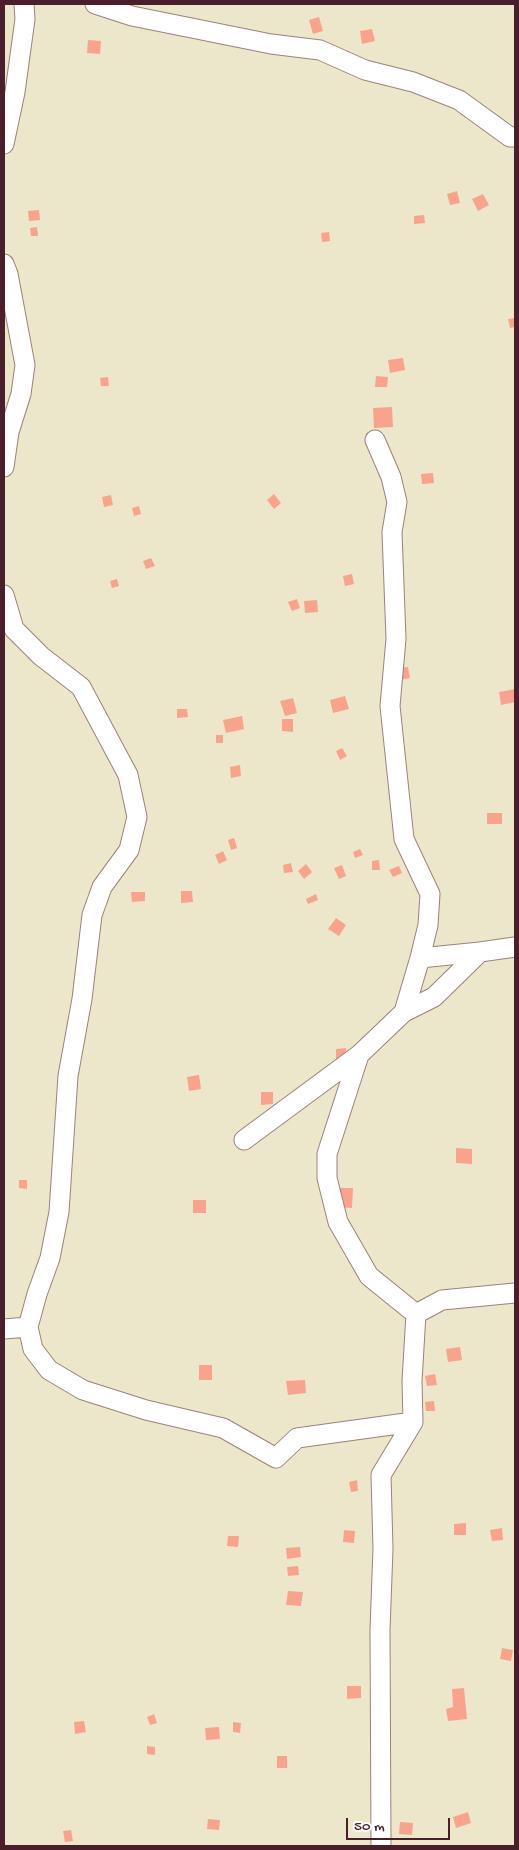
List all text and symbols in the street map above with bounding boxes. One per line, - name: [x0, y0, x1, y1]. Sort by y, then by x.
- scale bar: [349, 1808, 453, 1840]
- text: 50 m: [354, 1818, 385, 1836]

